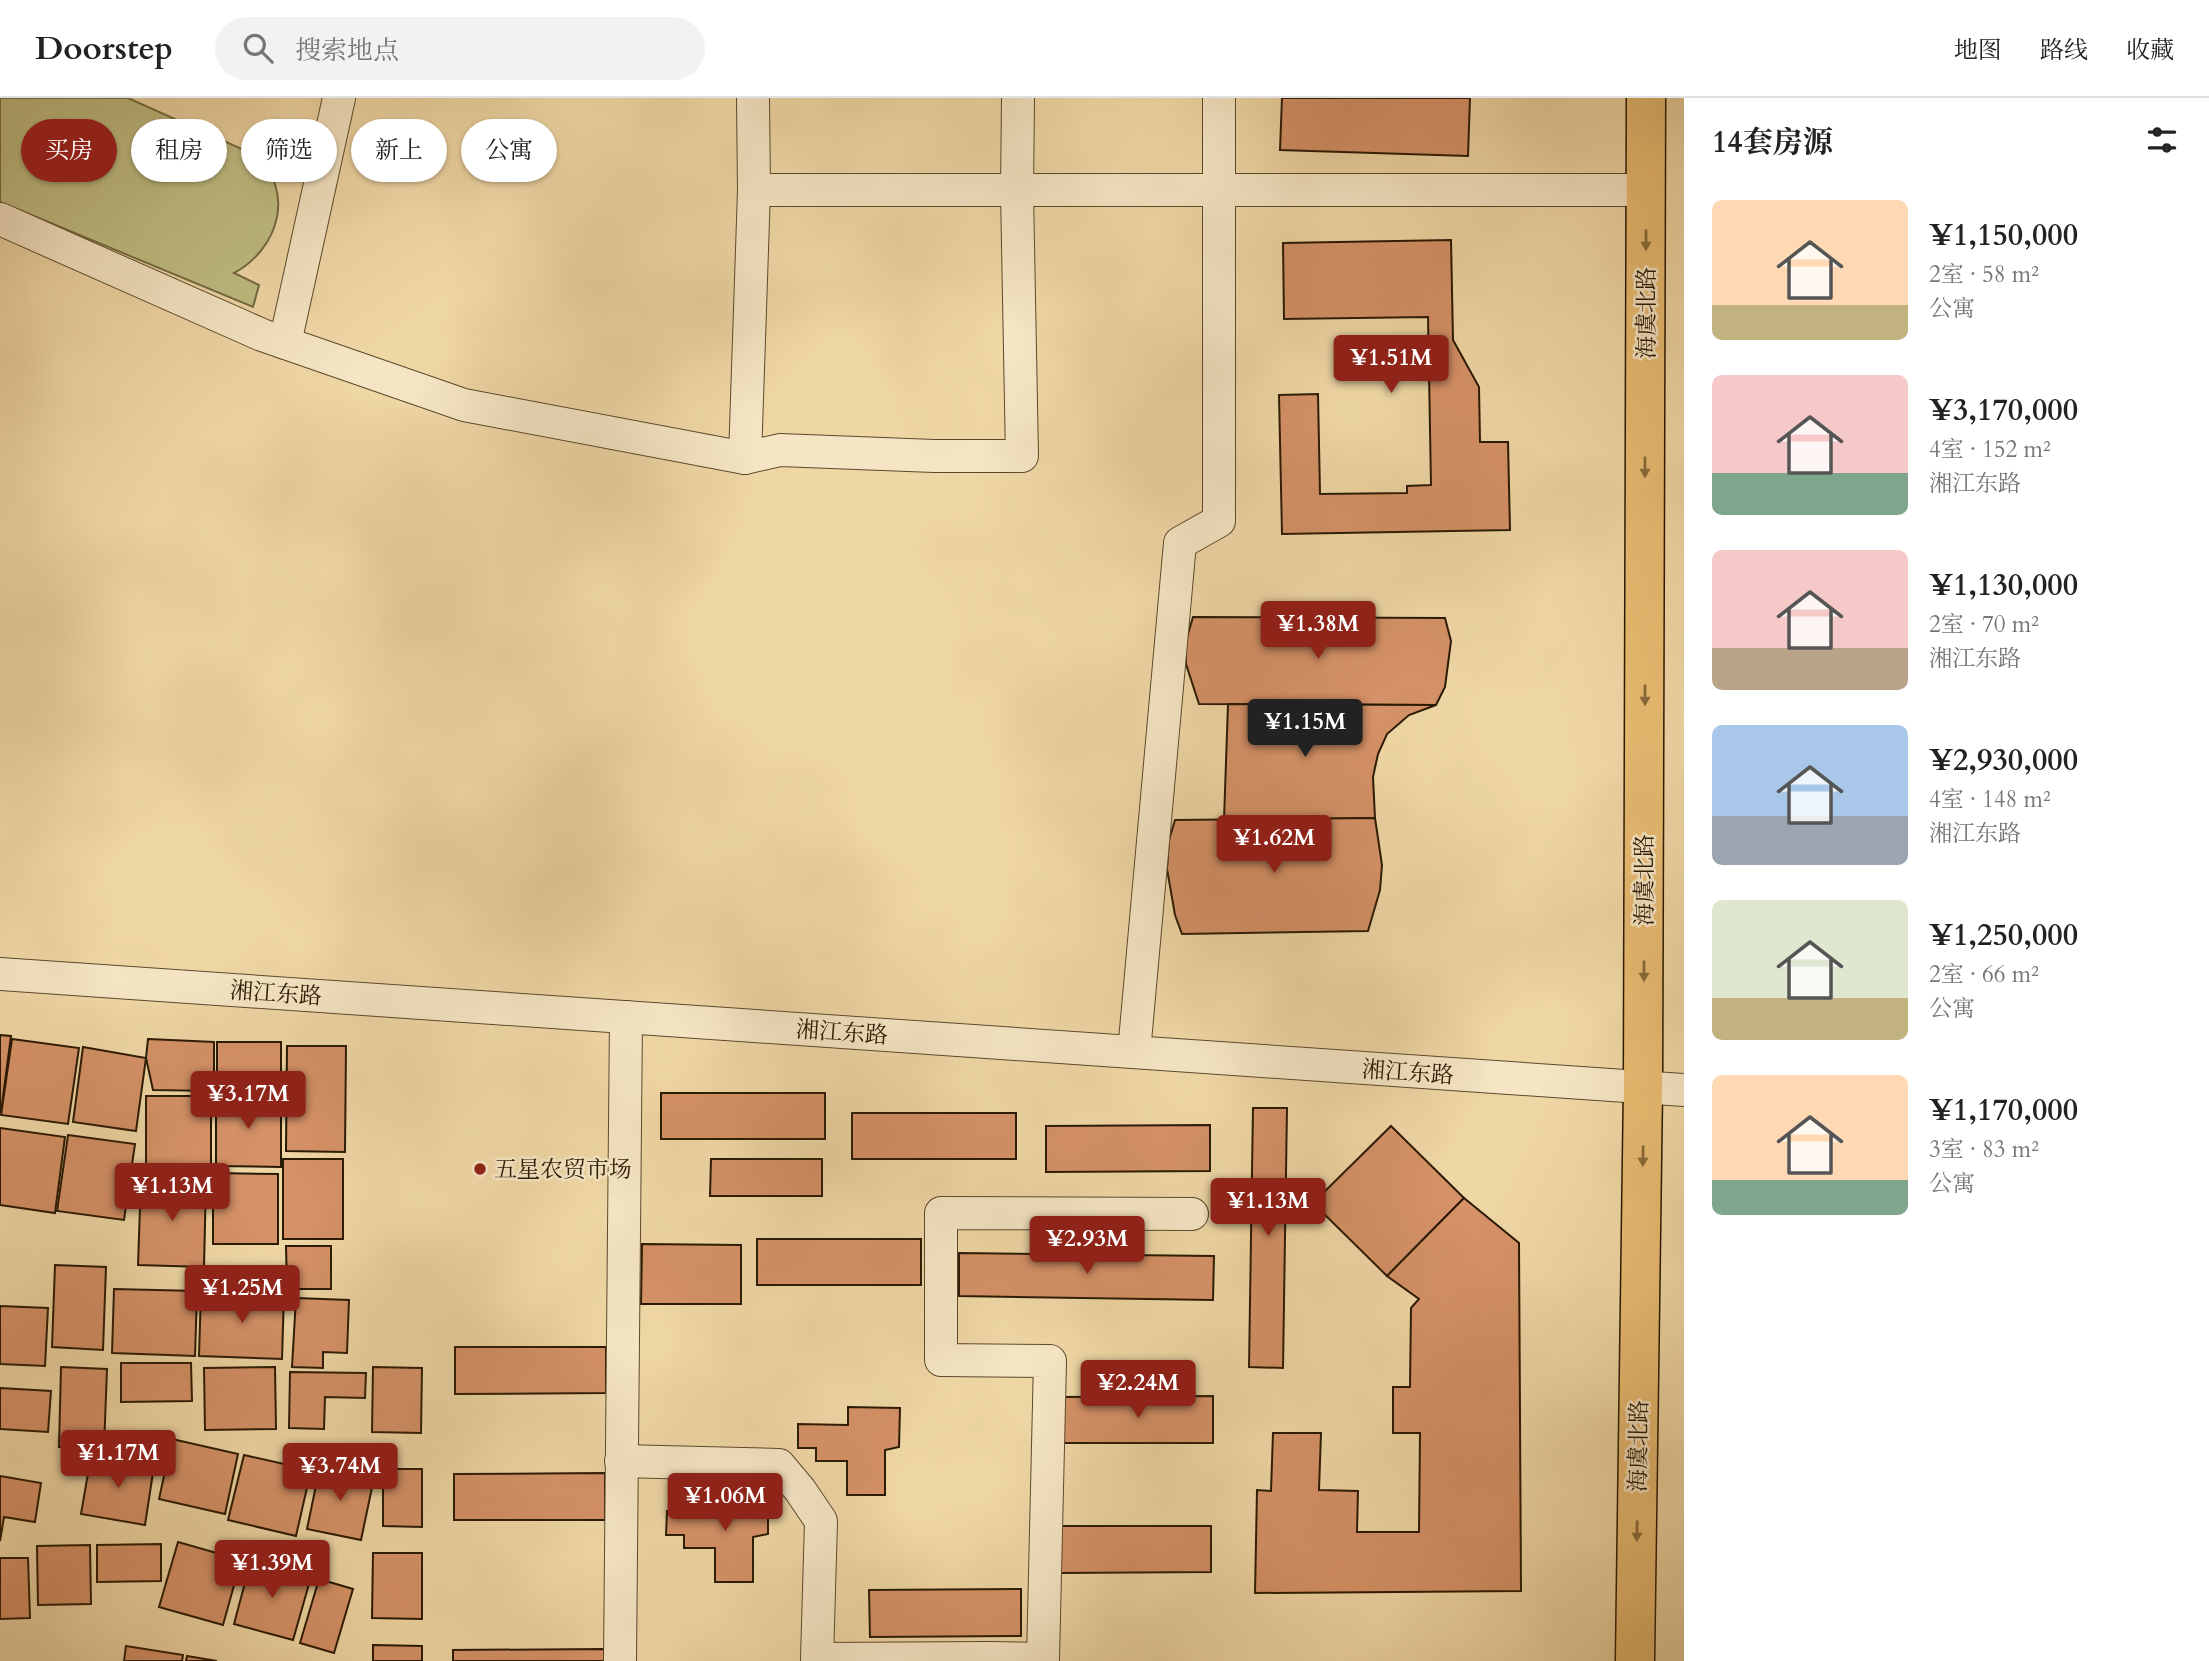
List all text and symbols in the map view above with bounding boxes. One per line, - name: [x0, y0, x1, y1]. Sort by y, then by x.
- search box: [215, 17, 705, 80]
- text: Doorstep: [35, 26, 173, 71]
- icon: search: [239, 29, 277, 67]
- text: 搜索地点: [295, 33, 399, 68]
- text: 地图: [1954, 34, 2002, 67]
- text: 路线: [2040, 34, 2088, 67]
- text: 收藏: [2126, 34, 2174, 67]
- chip: 买房: [21, 119, 117, 182]
- chip: 租房: [131, 119, 227, 182]
- chip: 筛选: [241, 119, 337, 182]
- chip: 新上: [351, 119, 447, 182]
- chip: 公寓: [461, 119, 557, 182]
- icon: filters: [2143, 121, 2181, 159]
- text: 14套房源: [1712, 122, 1833, 163]
- text: ¥1,150,000: [1929, 215, 2078, 256]
- icon: home: [1768, 228, 1852, 312]
- one-way arrow: [1640, 229, 1652, 251]
- text: 2室 · 58 m²: [1929, 259, 2039, 290]
- street label: 海虞北路: [1631, 267, 1662, 359]
- text: 公寓: [1929, 293, 1975, 324]
- pin: ¥1.51M: [1334, 336, 1448, 395]
- text: ¥1.51M: [1350, 342, 1432, 373]
- text: ¥3,170,000: [1929, 390, 2078, 431]
- icon: home: [1768, 403, 1852, 487]
- text: 4室 · 152 m²: [1929, 434, 2051, 465]
- one-way arrow: [1639, 456, 1651, 478]
- text: 湘江东路: [1929, 468, 2021, 499]
- text: ¥1,130,000: [1929, 565, 2078, 606]
- icon: home: [1768, 578, 1852, 662]
- pin: ¥1.38M: [1261, 602, 1375, 661]
- text: ¥1.38M: [1277, 608, 1359, 639]
- text: 2室 · 70 m²: [1929, 609, 2039, 640]
- text: 湘江东路: [1929, 643, 2021, 674]
- one-way arrow: [1639, 684, 1651, 706]
- pin: ¥1.15M: [1248, 700, 1362, 759]
- text: ¥1.15M: [1264, 706, 1346, 737]
- text: ¥2,930,000: [1929, 740, 2078, 781]
- icon: home: [1768, 753, 1852, 837]
- text: 4室 · 148 m²: [1929, 784, 2051, 815]
- pin: ¥1.62M: [1217, 816, 1331, 875]
- text: 湘江东路: [1929, 818, 2021, 849]
- text: ¥1.62M: [1233, 822, 1315, 853]
- street label: 海虞北路: [1629, 834, 1660, 926]
- text: ¥1,250,000: [1929, 915, 2078, 956]
- icon: home: [1768, 928, 1852, 1012]
- text: 2室 · 66 m²: [1929, 959, 2039, 990]
- one-way arrow: [1638, 960, 1650, 982]
- street label: 湘江东路: [229, 975, 323, 1012]
- text: 公寓: [1929, 993, 1975, 1024]
- street label: 湘江东路: [795, 1014, 889, 1051]
- street label: 湘江东路: [1361, 1054, 1455, 1091]
- pin: ¥3.17M: [191, 1072, 305, 1131]
- text: ¥3.17M: [207, 1078, 289, 1109]
- text: ¥1,170,000: [1929, 1090, 2078, 1131]
- icon: home: [1768, 1103, 1852, 1187]
- text: 3室 · 83 m²: [1929, 1134, 2039, 1165]
- one-way arrow: [1637, 1146, 1648, 1168]
- place label: 五星农贸市场: [494, 1154, 632, 1185]
- marker: 五星农贸市场: [472, 1161, 488, 1177]
- pin: ¥1.13M: [115, 1164, 229, 1223]
- text: 公寓: [1929, 1168, 1975, 1199]
- text: ¥1.13M: [131, 1170, 213, 1201]
- pin: ¥1.13M: [1211, 1178, 1325, 1238]
- text: ¥1.13M: [1227, 1185, 1309, 1216]
- pin: ¥2.93M: [1030, 1216, 1144, 1276]
- text: ¥2.93M: [1046, 1223, 1128, 1254]
- pin: ¥1.25M: [185, 1266, 299, 1325]
- text: ¥1.25M: [201, 1272, 283, 1303]
- pin: ¥2.24M: [1081, 1360, 1195, 1420]
- text: ¥2.24M: [1097, 1367, 1179, 1398]
- street label: 海虞北路: [1622, 1400, 1655, 1492]
- pin: ¥1.17M: [61, 1430, 175, 1490]
- text: ¥1.17M: [77, 1437, 159, 1468]
- pin: ¥3.74M: [283, 1444, 397, 1503]
- text: ¥3.74M: [299, 1450, 381, 1481]
- pin: ¥1.06M: [668, 1474, 782, 1533]
- text: ¥1.06M: [684, 1480, 766, 1511]
- one-way arrow: [1631, 1520, 1643, 1542]
- pin: ¥1.39M: [215, 1540, 329, 1600]
- text: ¥1.39M: [231, 1547, 313, 1578]

